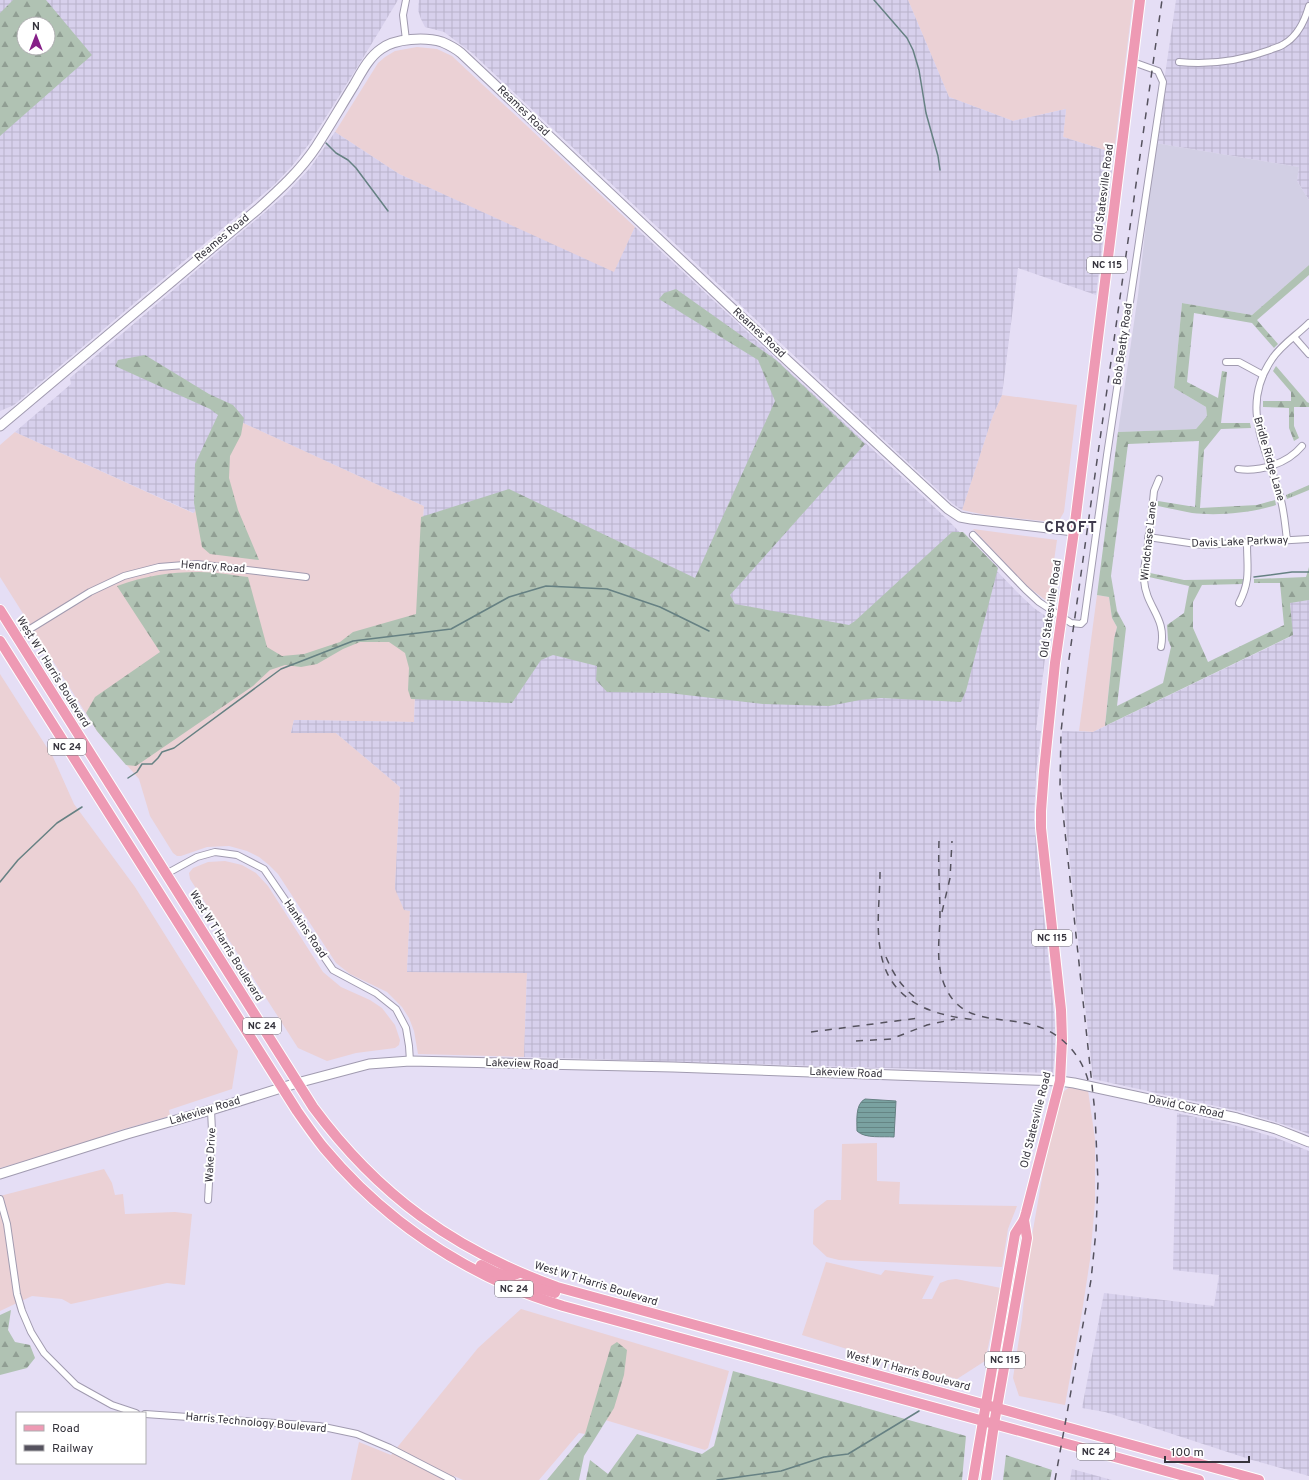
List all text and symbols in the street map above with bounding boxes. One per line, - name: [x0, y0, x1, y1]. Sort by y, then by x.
- north arrow: [16, 16, 56, 56]
- text: N: [32, 20, 40, 34]
- street label: Reames Road: [494, 83, 552, 139]
- street label: Old Statesville Road: [1091, 143, 1117, 243]
- street label: Reames Road: [192, 211, 252, 265]
- road number: NC 115: [1087, 257, 1127, 273]
- street label: Bob Beatty Road: [1110, 302, 1136, 386]
- street label: Reames Road: [730, 305, 788, 361]
- street label: Bridle Ridge Lane: [1250, 415, 1288, 503]
- street label: Windchase Lane: [1138, 500, 1160, 582]
- district label: CROFT: [1044, 519, 1098, 538]
- street label: Davis Lake Parkway: [1191, 533, 1289, 551]
- street label: Hendry Road: [180, 558, 246, 576]
- street label: Old Statesville Road: [1037, 559, 1065, 659]
- street label: West W T Harris Boulevard: [13, 614, 93, 730]
- road number: NC 24: [48, 739, 86, 755]
- street label: West W T Harris Boulevard: [186, 888, 266, 1004]
- street label: Hankins Road: [280, 897, 330, 961]
- road number: NC 115: [1032, 930, 1072, 946]
- road number: NC 24: [243, 1018, 281, 1034]
- street label: Lakeview Road: [485, 1056, 559, 1072]
- street label: Lakeview Road: [809, 1065, 883, 1081]
- street label: Old Statesville Road: [1017, 1070, 1055, 1170]
- street label: David Cox Road: [1147, 1092, 1225, 1122]
- street label: Lakeview Road: [168, 1094, 242, 1128]
- street label: Wake Drive: [203, 1127, 219, 1183]
- street label: West W T Harris Boulevard: [533, 1259, 659, 1309]
- road number: NC 24: [495, 1281, 533, 1297]
- street label: West W T Harris Boulevard: [844, 1348, 972, 1394]
- road number: NC 115: [985, 1352, 1025, 1368]
- street label: Harris Technology Boulevard: [185, 1410, 327, 1436]
- legend: [16, 1412, 146, 1464]
- text: Road: [52, 1421, 80, 1437]
- scale bar: [1165, 1438, 1249, 1464]
- text: Railway: [52, 1441, 93, 1457]
- road number: NC 24: [1077, 1444, 1115, 1460]
- text: 100 m: [1171, 1445, 1204, 1461]

